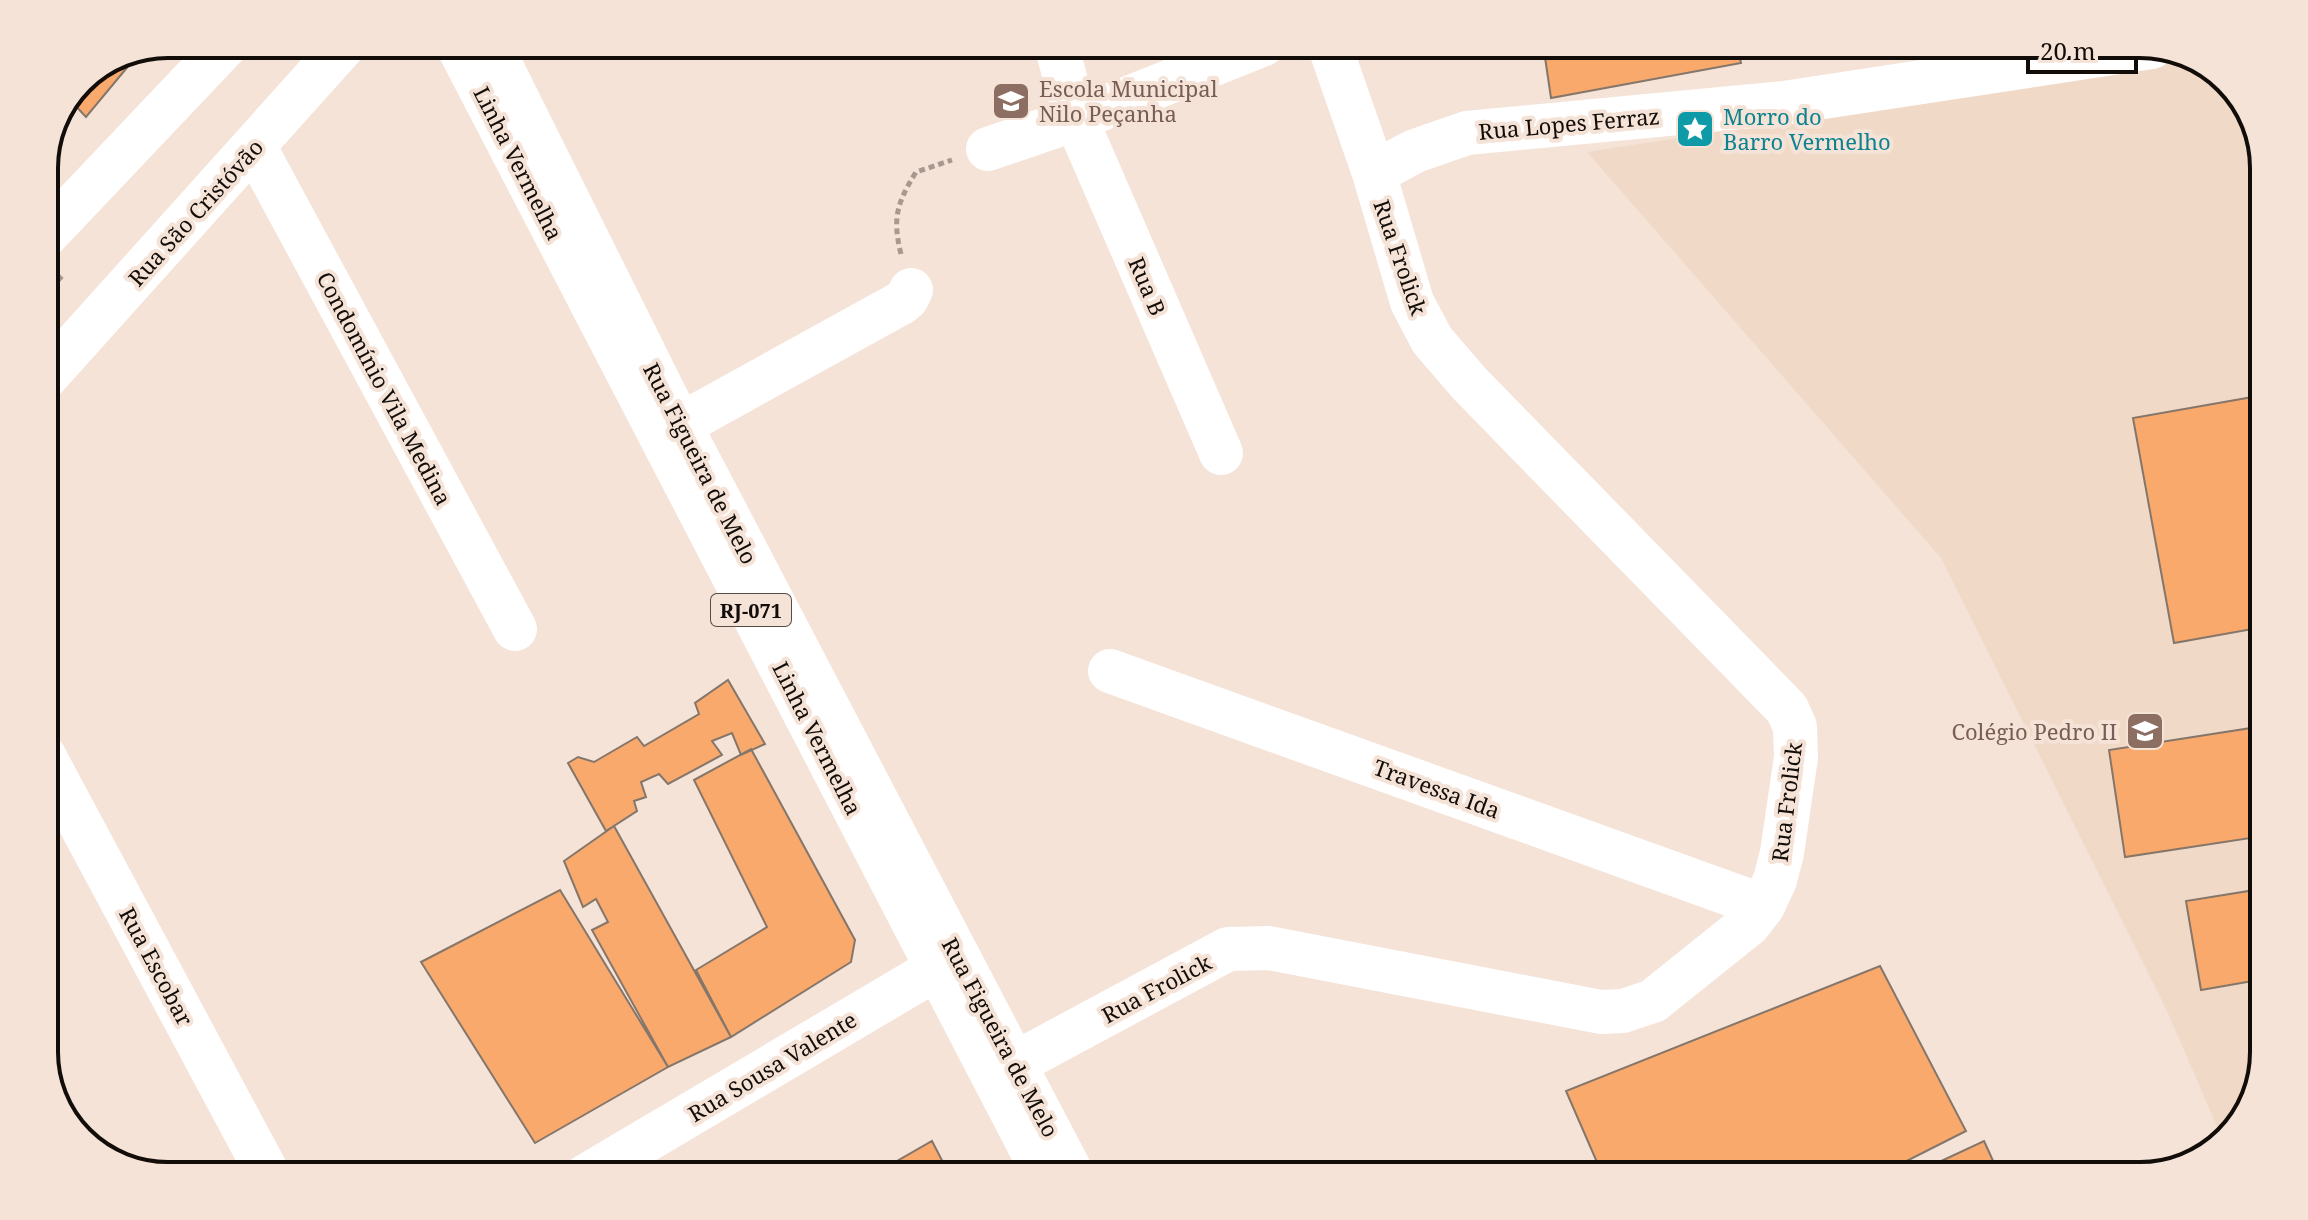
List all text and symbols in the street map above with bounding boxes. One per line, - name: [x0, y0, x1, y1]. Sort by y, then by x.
- scale bar: [2028, 24, 2136, 74]
- text: 20 m: [2040, 34, 2096, 67]
- place label: Escola Municipal Nilo Peçanha: [1039, 73, 1218, 128]
- school or university icon: Escola Municipal Nilo Peçanha: [990, 80, 1032, 122]
- street label: Linha Vermelha: [467, 81, 571, 245]
- street label: Rua Lopes Ferraz: [1477, 100, 1661, 146]
- place label: Morro do Barro Vermelho: [1723, 101, 1891, 156]
- place icon: Morro do Barro Vermelho: [1674, 108, 1716, 150]
- street label: Rua São Cristóvão: [121, 132, 269, 292]
- street label: Rua Frolick: [1367, 195, 1435, 319]
- street label: Rua B: [1122, 252, 1174, 320]
- street label: Condomínio Vila Medina: [311, 266, 459, 510]
- street label: Rua Figueira de Melo: [637, 357, 765, 569]
- road number: RJ-071: [711, 594, 791, 626]
- street label: Linha Vermelha: [766, 656, 870, 820]
- school or university icon: Colégio Pedro II: [2124, 710, 2166, 752]
- place label: Colégio Pedro II: [1951, 716, 2117, 746]
- street label: Rua Frolick: [1764, 740, 1808, 863]
- street label: Travessa Ida: [1370, 751, 1504, 825]
- street label: Rua Escobar: [113, 902, 201, 1031]
- street label: Rua Figueira de Melo: [936, 932, 1066, 1142]
- street label: Rua Frolick: [1096, 947, 1216, 1029]
- street label: Rua Sousa Valente: [682, 1004, 862, 1128]

